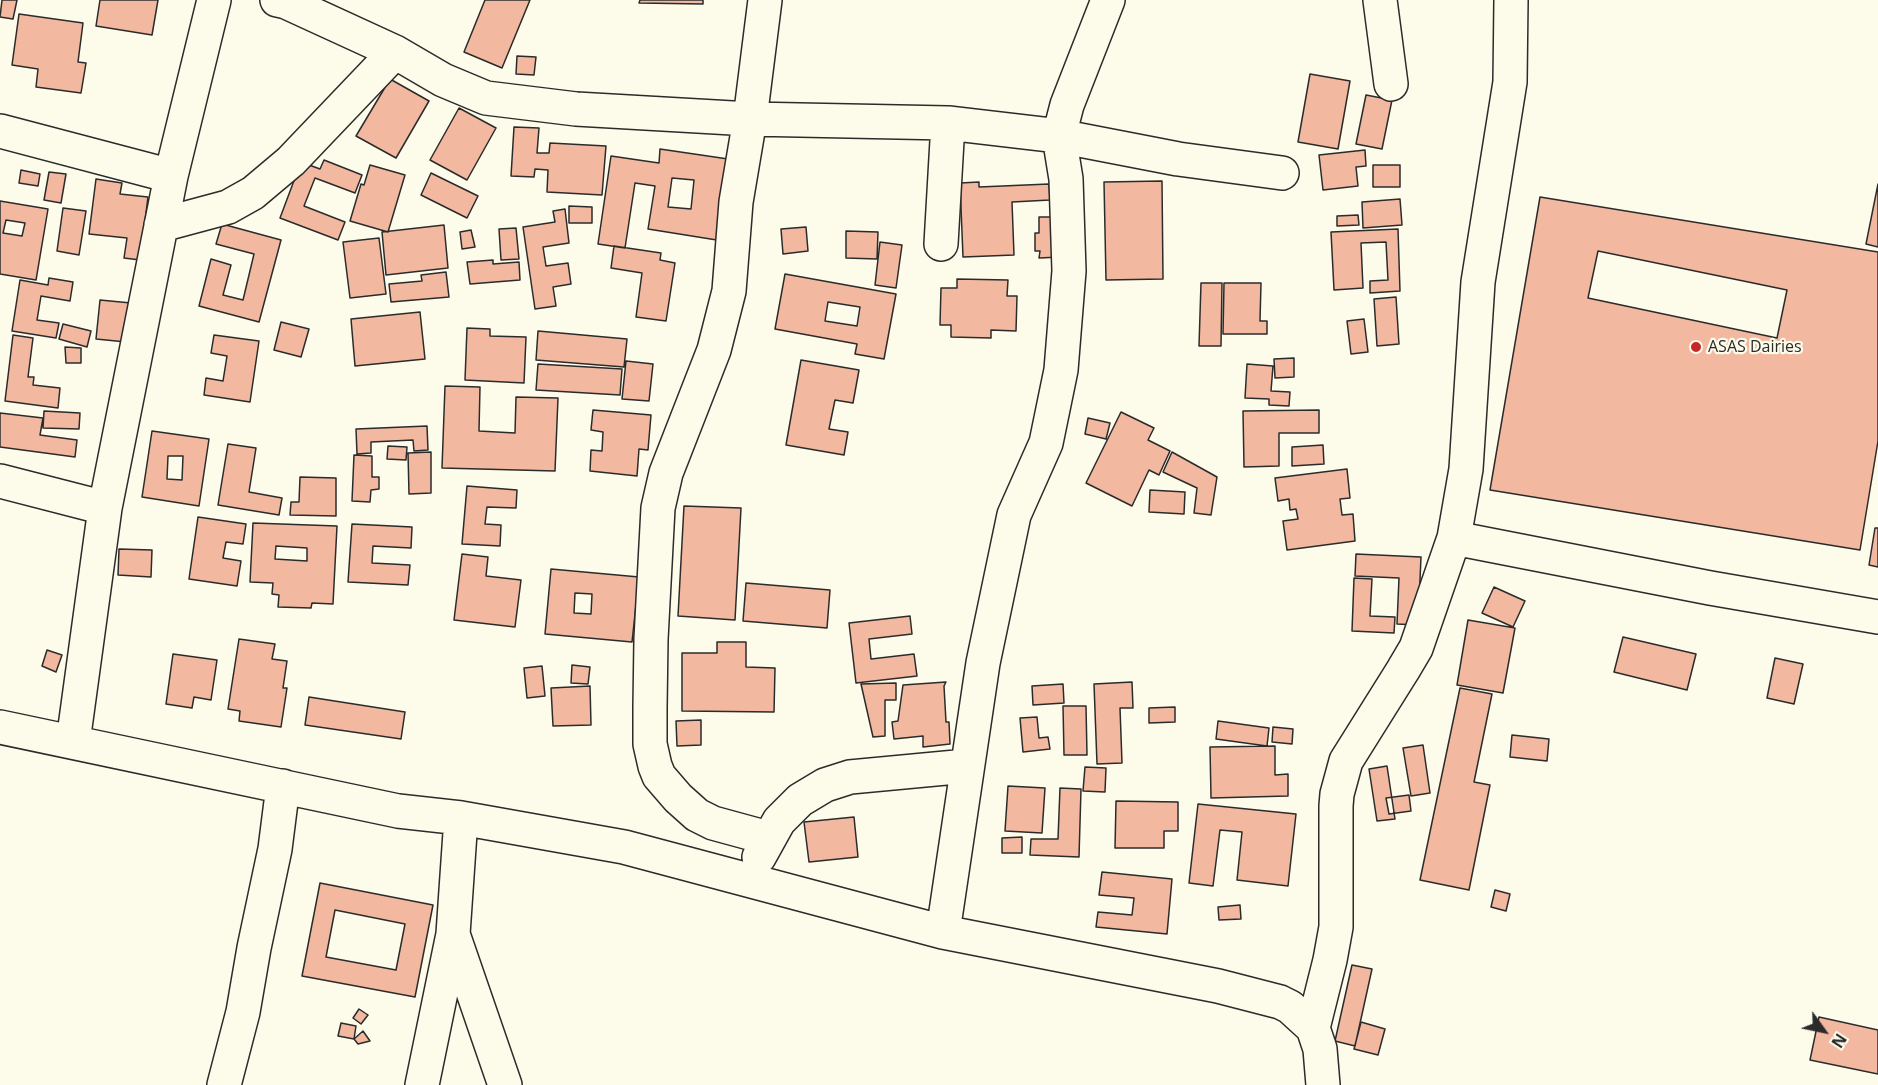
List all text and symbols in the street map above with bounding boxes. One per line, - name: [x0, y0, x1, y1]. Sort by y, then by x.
- place label: ASAS Dairies: [1708, 337, 1802, 357]
- marker: ASAS Dairies: [1689, 340, 1703, 354]
- north arrow: [1794, 1001, 1854, 1061]
- text: N: [1826, 1029, 1852, 1052]

